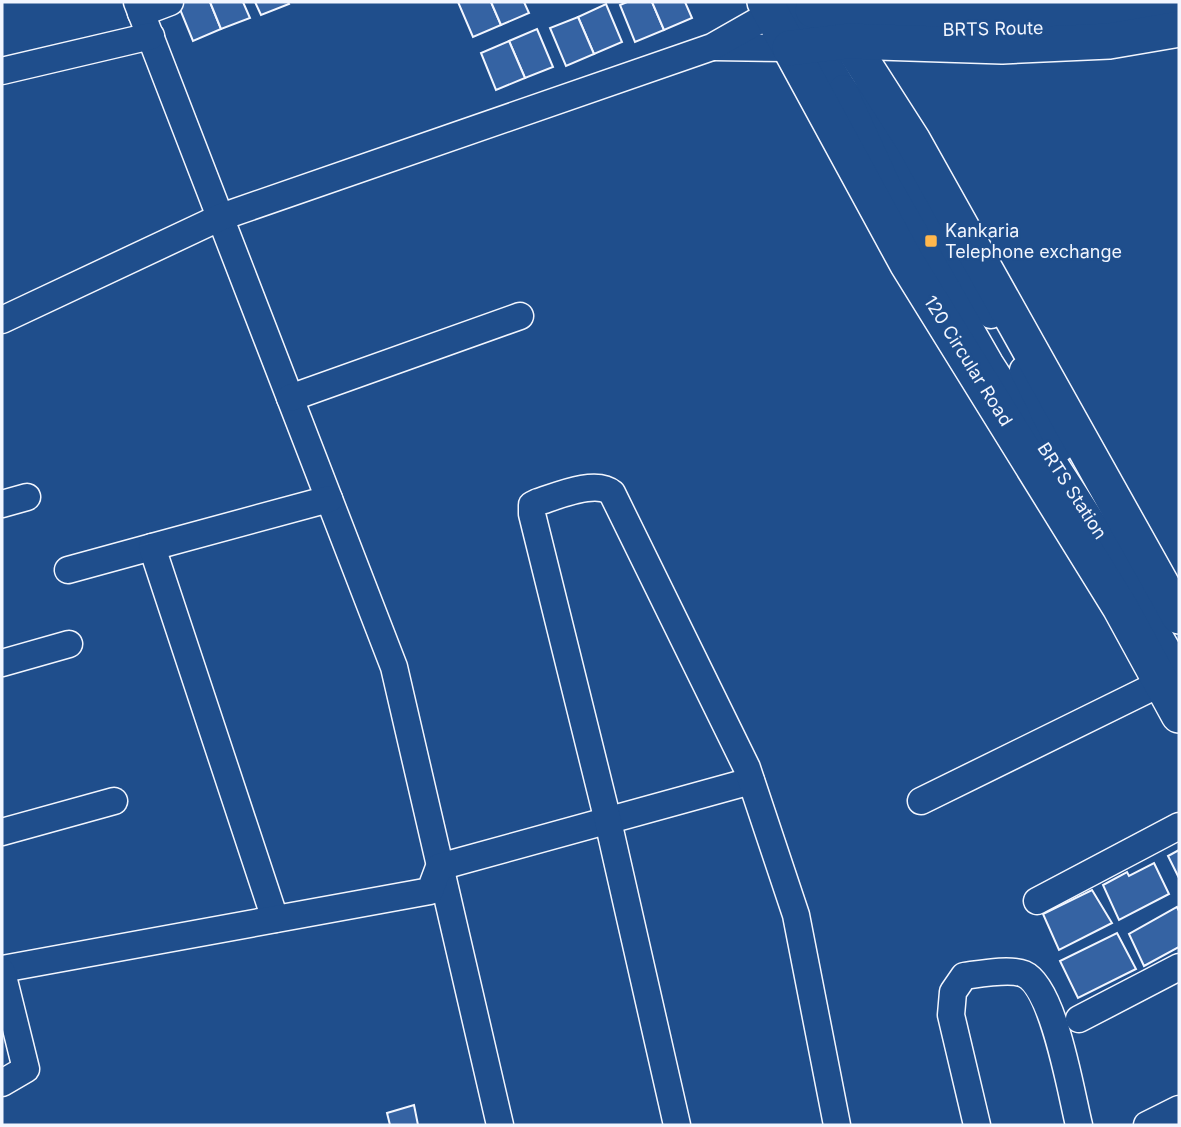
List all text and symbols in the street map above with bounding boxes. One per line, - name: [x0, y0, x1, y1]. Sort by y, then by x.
- street label: BRTS Route: [943, 17, 1043, 40]
- place label: Kankaria Telephone exchange: [945, 220, 1122, 262]
- marker: Kankaria Telephone exchange: [923, 233, 939, 249]
- street label: 120 Circular Road: [920, 292, 1017, 430]
- street label: BRTS Station: [1033, 439, 1111, 543]

